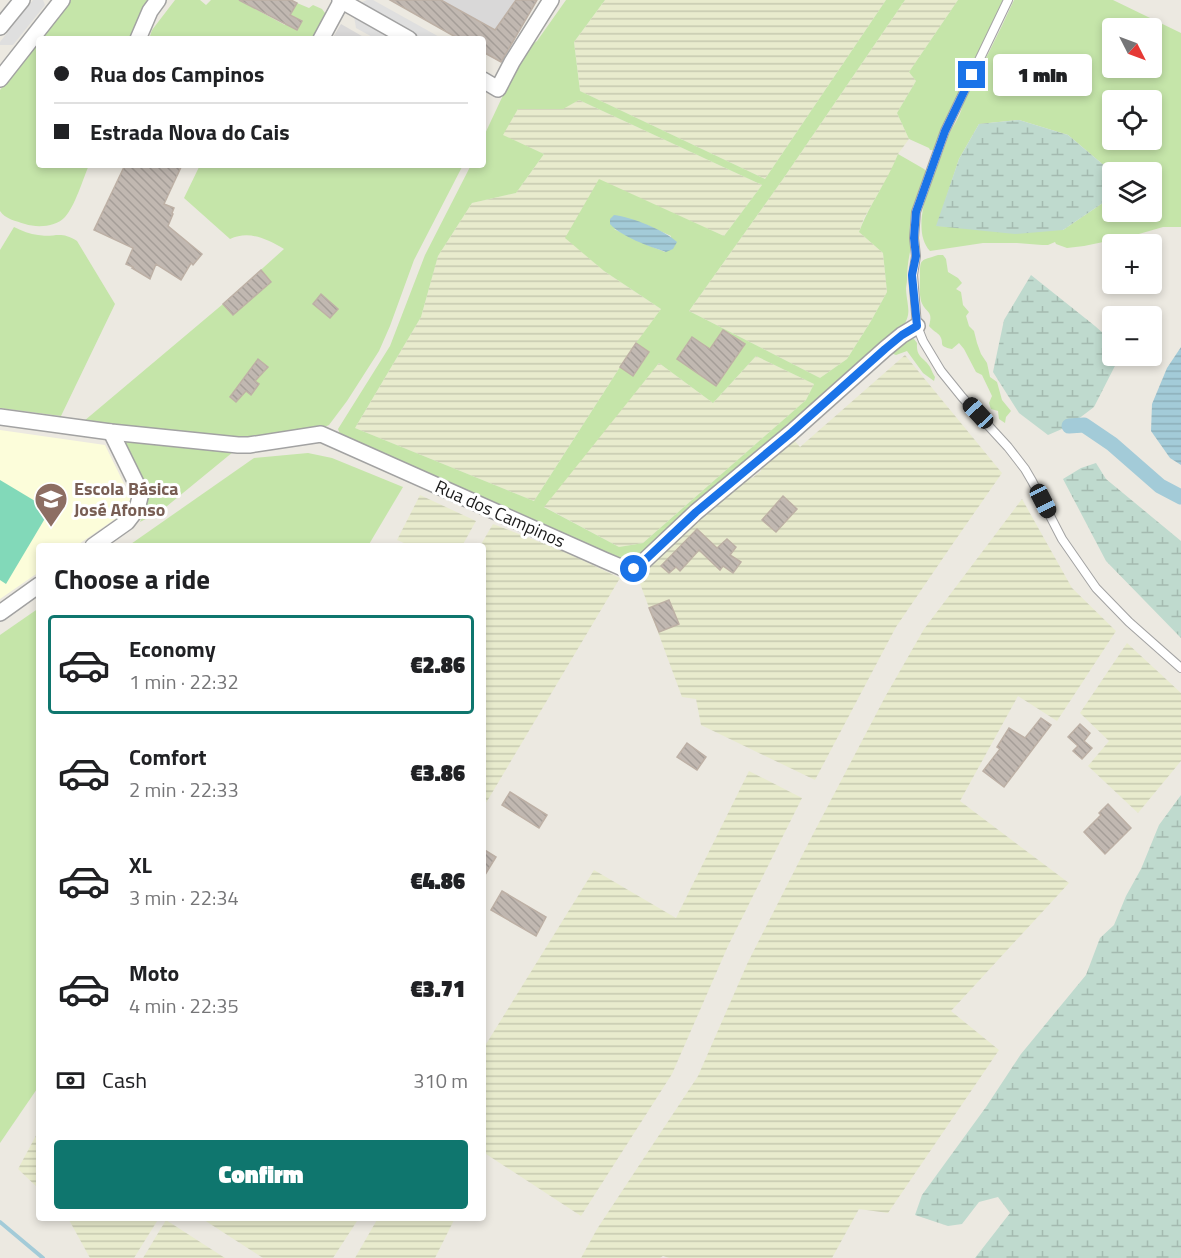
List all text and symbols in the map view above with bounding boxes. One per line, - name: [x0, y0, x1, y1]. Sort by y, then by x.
- north arrow: [1102, 18, 1162, 78]
- map controls: [1102, 18, 1162, 366]
- callout: 1 min: [993, 54, 1092, 96]
- text: Rua dos Campinos: [90, 57, 264, 91]
- text: 1 min: [1018, 59, 1067, 90]
- route end: [958, 61, 985, 88]
- button: locate: [1102, 90, 1162, 150]
- text: Estrada Nova do Cais: [90, 115, 290, 149]
- button: layers: [1102, 162, 1162, 222]
- button: +: [1102, 234, 1162, 294]
- button: −: [1102, 306, 1162, 366]
- car: [959, 394, 997, 432]
- street label: Rua dos Campinos: [431, 473, 570, 554]
- place label: Escola Básica José Afonso: [74, 475, 179, 523]
- school or university icon: Escola Básica José Afonso: [33, 481, 69, 528]
- car: [1027, 481, 1059, 521]
- route start: [620, 555, 647, 582]
- text: Choose a ride: [54, 558, 210, 599]
- text: Economy: [129, 632, 216, 666]
- icon: car: [57, 638, 111, 692]
- text: €2.86: [410, 648, 465, 682]
- text: 1 min · 22:32: [129, 666, 239, 697]
- text: Comfort: [129, 740, 207, 774]
- icon: car: [57, 746, 111, 800]
- text: €3.86: [410, 756, 465, 790]
- text: 2 min · 22:33: [129, 774, 239, 805]
- text: XL: [129, 848, 152, 882]
- icon: car: [57, 854, 111, 908]
- text: €4.86: [410, 864, 465, 898]
- text: 3 min · 22:34: [129, 882, 239, 913]
- text: Moto: [129, 956, 179, 990]
- icon: car: [57, 962, 111, 1016]
- text: €3.71: [410, 972, 465, 1006]
- text: 4 min · 22:35: [129, 990, 239, 1021]
- text: Cash: [102, 1063, 147, 1097]
- icon: cash: [54, 1064, 87, 1097]
- text: 310 m: [413, 1065, 468, 1096]
- button: Confirm: [54, 1140, 468, 1209]

